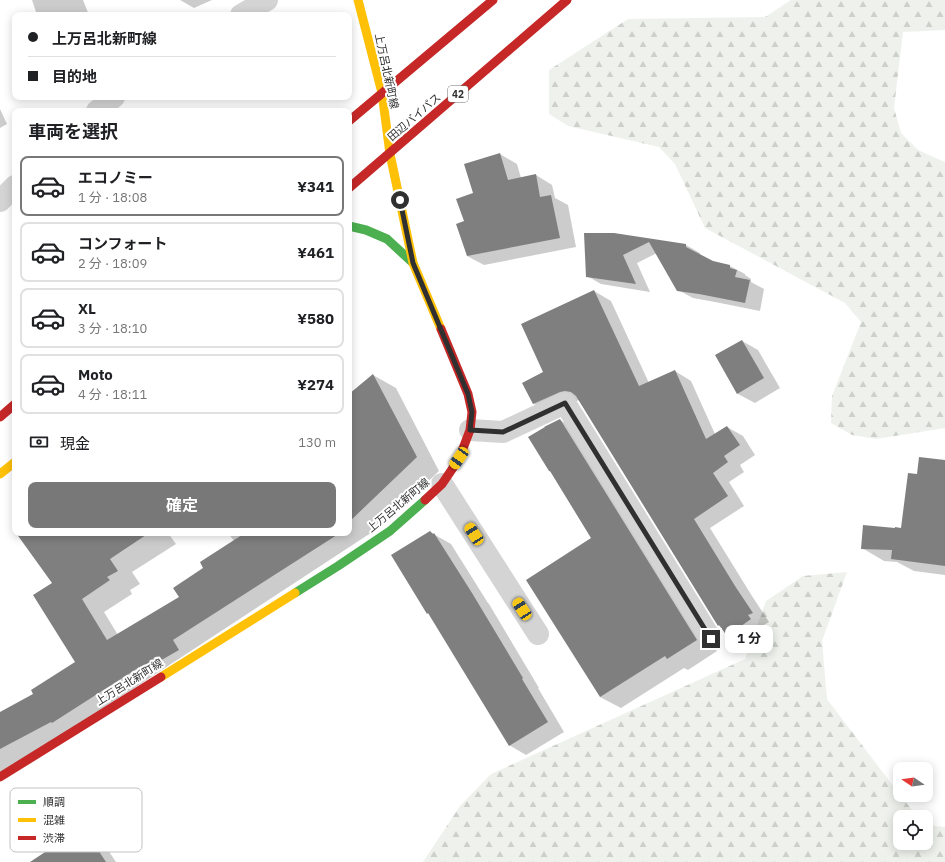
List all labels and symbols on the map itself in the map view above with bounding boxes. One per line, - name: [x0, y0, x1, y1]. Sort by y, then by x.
- street label: 上万呂北新町線: [372, 32, 402, 110]
- road number: 42: [448, 86, 468, 102]
- street label: 田辺バイパス: [385, 90, 443, 144]
- route start: [391, 191, 409, 209]
- car: [447, 445, 471, 471]
- street label: 上万呂北新町線: [364, 475, 432, 535]
- car: [462, 521, 486, 547]
- car: [510, 596, 534, 622]
- callout: 1 分: [725, 625, 773, 653]
- route end: [702, 630, 720, 648]
- street label: 上万呂北新町線: [93, 656, 165, 708]
- north arrow: [893, 762, 933, 802]
- legend: [10, 788, 142, 852]
- text: 順調: [43, 795, 65, 809]
- text: 混雑: [43, 813, 65, 827]
- text: 渋滞: [43, 831, 65, 845]

